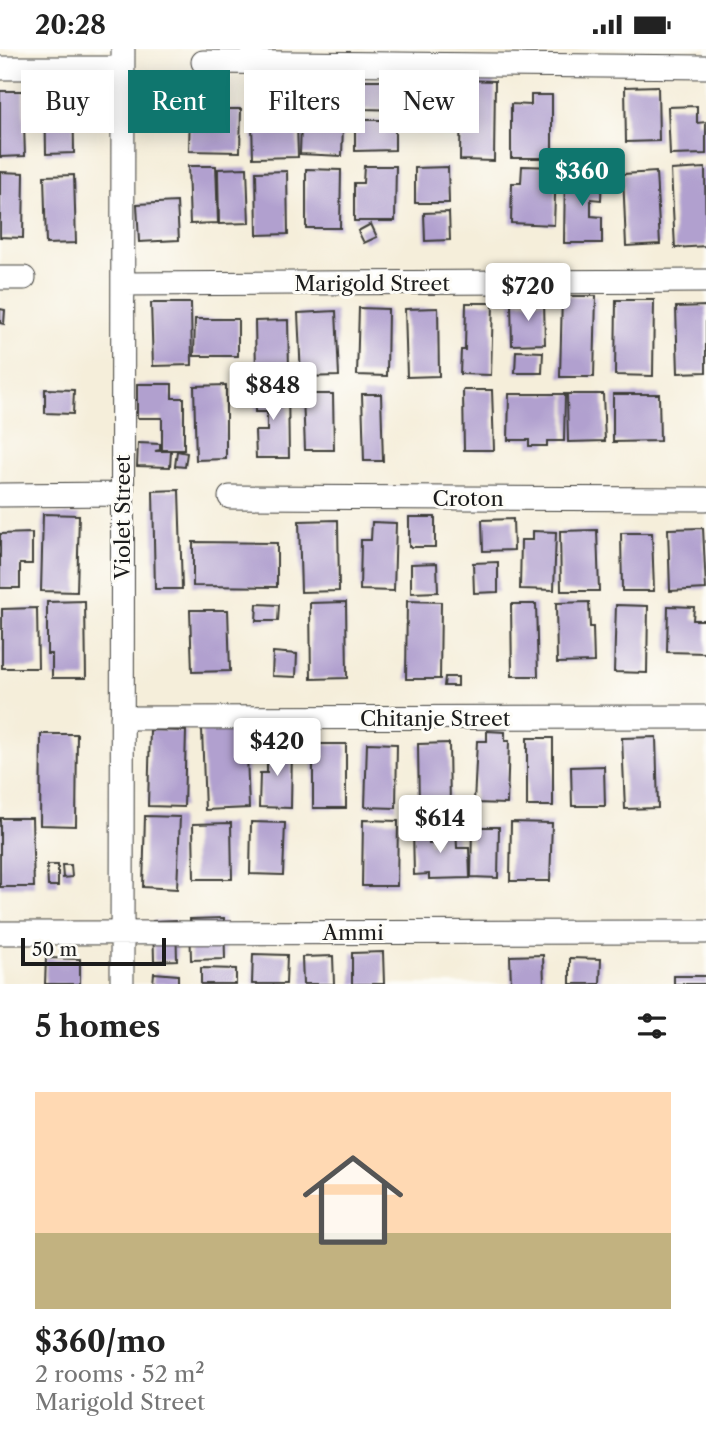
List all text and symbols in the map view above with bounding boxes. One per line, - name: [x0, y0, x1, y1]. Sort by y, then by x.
- text: 20:28: [35, 9, 106, 41]
- chip: Buy: [21, 70, 114, 133]
- chip: Rent: [128, 70, 230, 133]
- chip: Filters: [244, 70, 365, 133]
- chip: New: [379, 70, 479, 133]
- pin: $360: [541, 149, 623, 208]
- text: $360: [555, 157, 609, 185]
- pin: $720: [487, 264, 569, 323]
- street label: Marigold Street: [294, 271, 450, 296]
- text: $720: [501, 272, 555, 300]
- pin: $848: [232, 363, 314, 422]
- text: $848: [246, 371, 300, 399]
- street label: Violet Street: [110, 454, 135, 580]
- street label: Croton: [432, 486, 504, 511]
- street label: Chitanje Street: [360, 706, 511, 731]
- pin: $420: [236, 719, 318, 778]
- text: $420: [250, 727, 304, 755]
- pin: $614: [399, 795, 481, 855]
- text: $614: [415, 804, 465, 832]
- street label: Ammi: [321, 920, 384, 945]
- scale bar: [21, 935, 166, 967]
- text: 50 m: [32, 938, 77, 961]
- icon: filters: [633, 1007, 671, 1045]
- text: 5 homes: [35, 1008, 160, 1045]
- icon: home: [290, 1137, 416, 1263]
- text: $360/mo: [35, 1323, 165, 1360]
- text: 2 rooms · 52 m²: [35, 1360, 205, 1388]
- text: Marigold Street: [35, 1388, 205, 1416]

